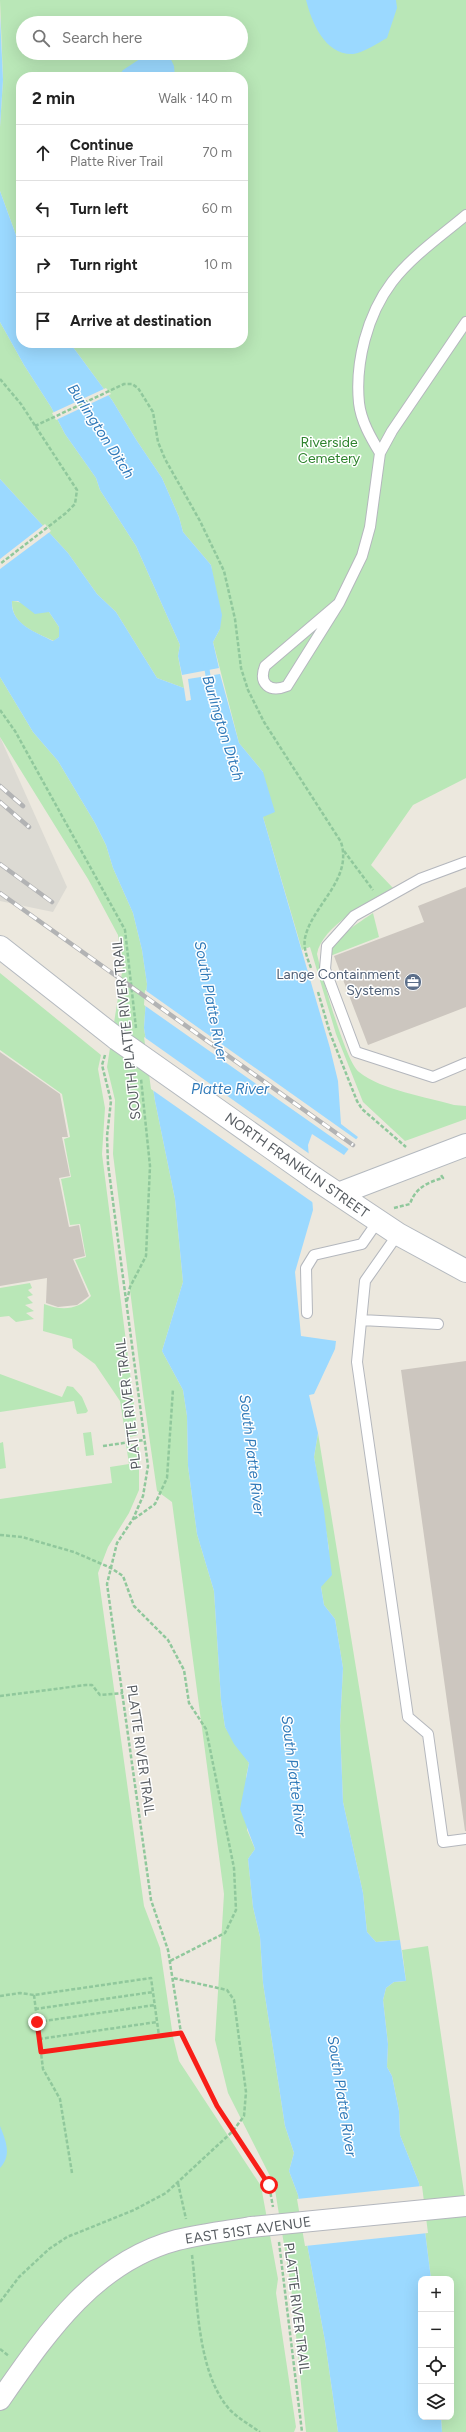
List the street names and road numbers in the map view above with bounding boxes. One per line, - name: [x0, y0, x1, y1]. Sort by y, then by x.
- street label: SOUTH PLATTE RIVER TRAIL: [108, 937, 144, 1121]
- street label: NORTH FRANKLIN STREET: [221, 1109, 372, 1222]
- street label: PLATTE RIVER TRAIL: [112, 1337, 145, 1470]
- street label: PLATTE RIVER TRAIL: [123, 1684, 158, 1817]
- street label: EAST 51ST AVENUE: [184, 2213, 312, 2248]
- street label: PLATTE RIVER TRAIL: [280, 2242, 313, 2375]

